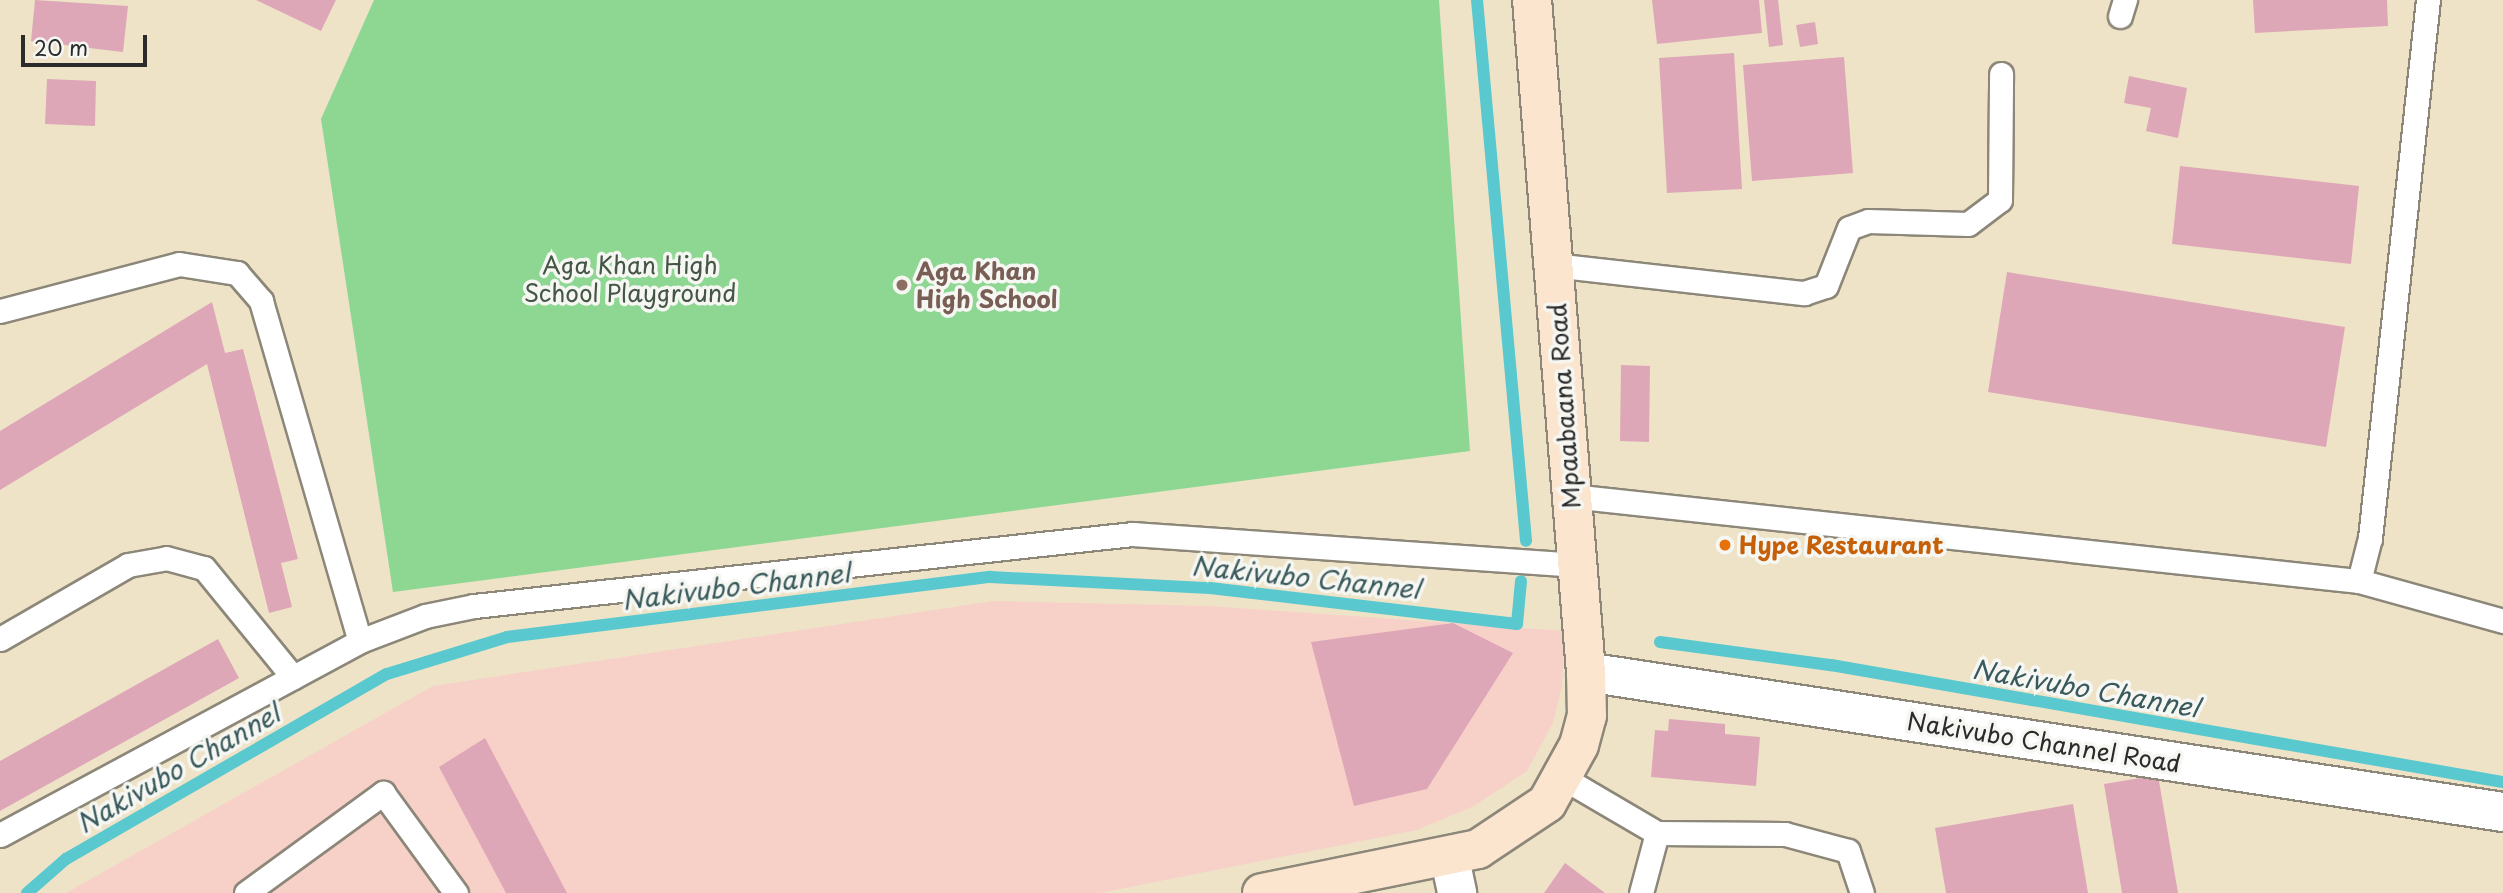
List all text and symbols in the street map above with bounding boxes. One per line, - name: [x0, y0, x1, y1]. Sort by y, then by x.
- scale bar: [24, 21, 150, 65]
- text: 20 m: [34, 31, 88, 63]
- park label: Aga Khan High School Playground: [523, 251, 737, 307]
- place label: Aga Khan High School: [916, 257, 1059, 313]
- marker: Aga Khan High School: [894, 277, 910, 293]
- street label: Mpaabaana Road: [1542, 303, 1586, 509]
- place label: Hype Restaurant: [1739, 531, 1945, 559]
- marker: Hype Restaurant: [1717, 537, 1733, 553]
- water label: Nakivubo Channel: [1190, 550, 1422, 604]
- water label: Nakivubo Channel: [620, 557, 852, 615]
- water label: Nakivubo Channel: [1970, 653, 2202, 723]
- water label: Nakivubo Channel: [71, 697, 285, 839]
- street label: Nakivubo Channel Road: [1905, 706, 2183, 778]

